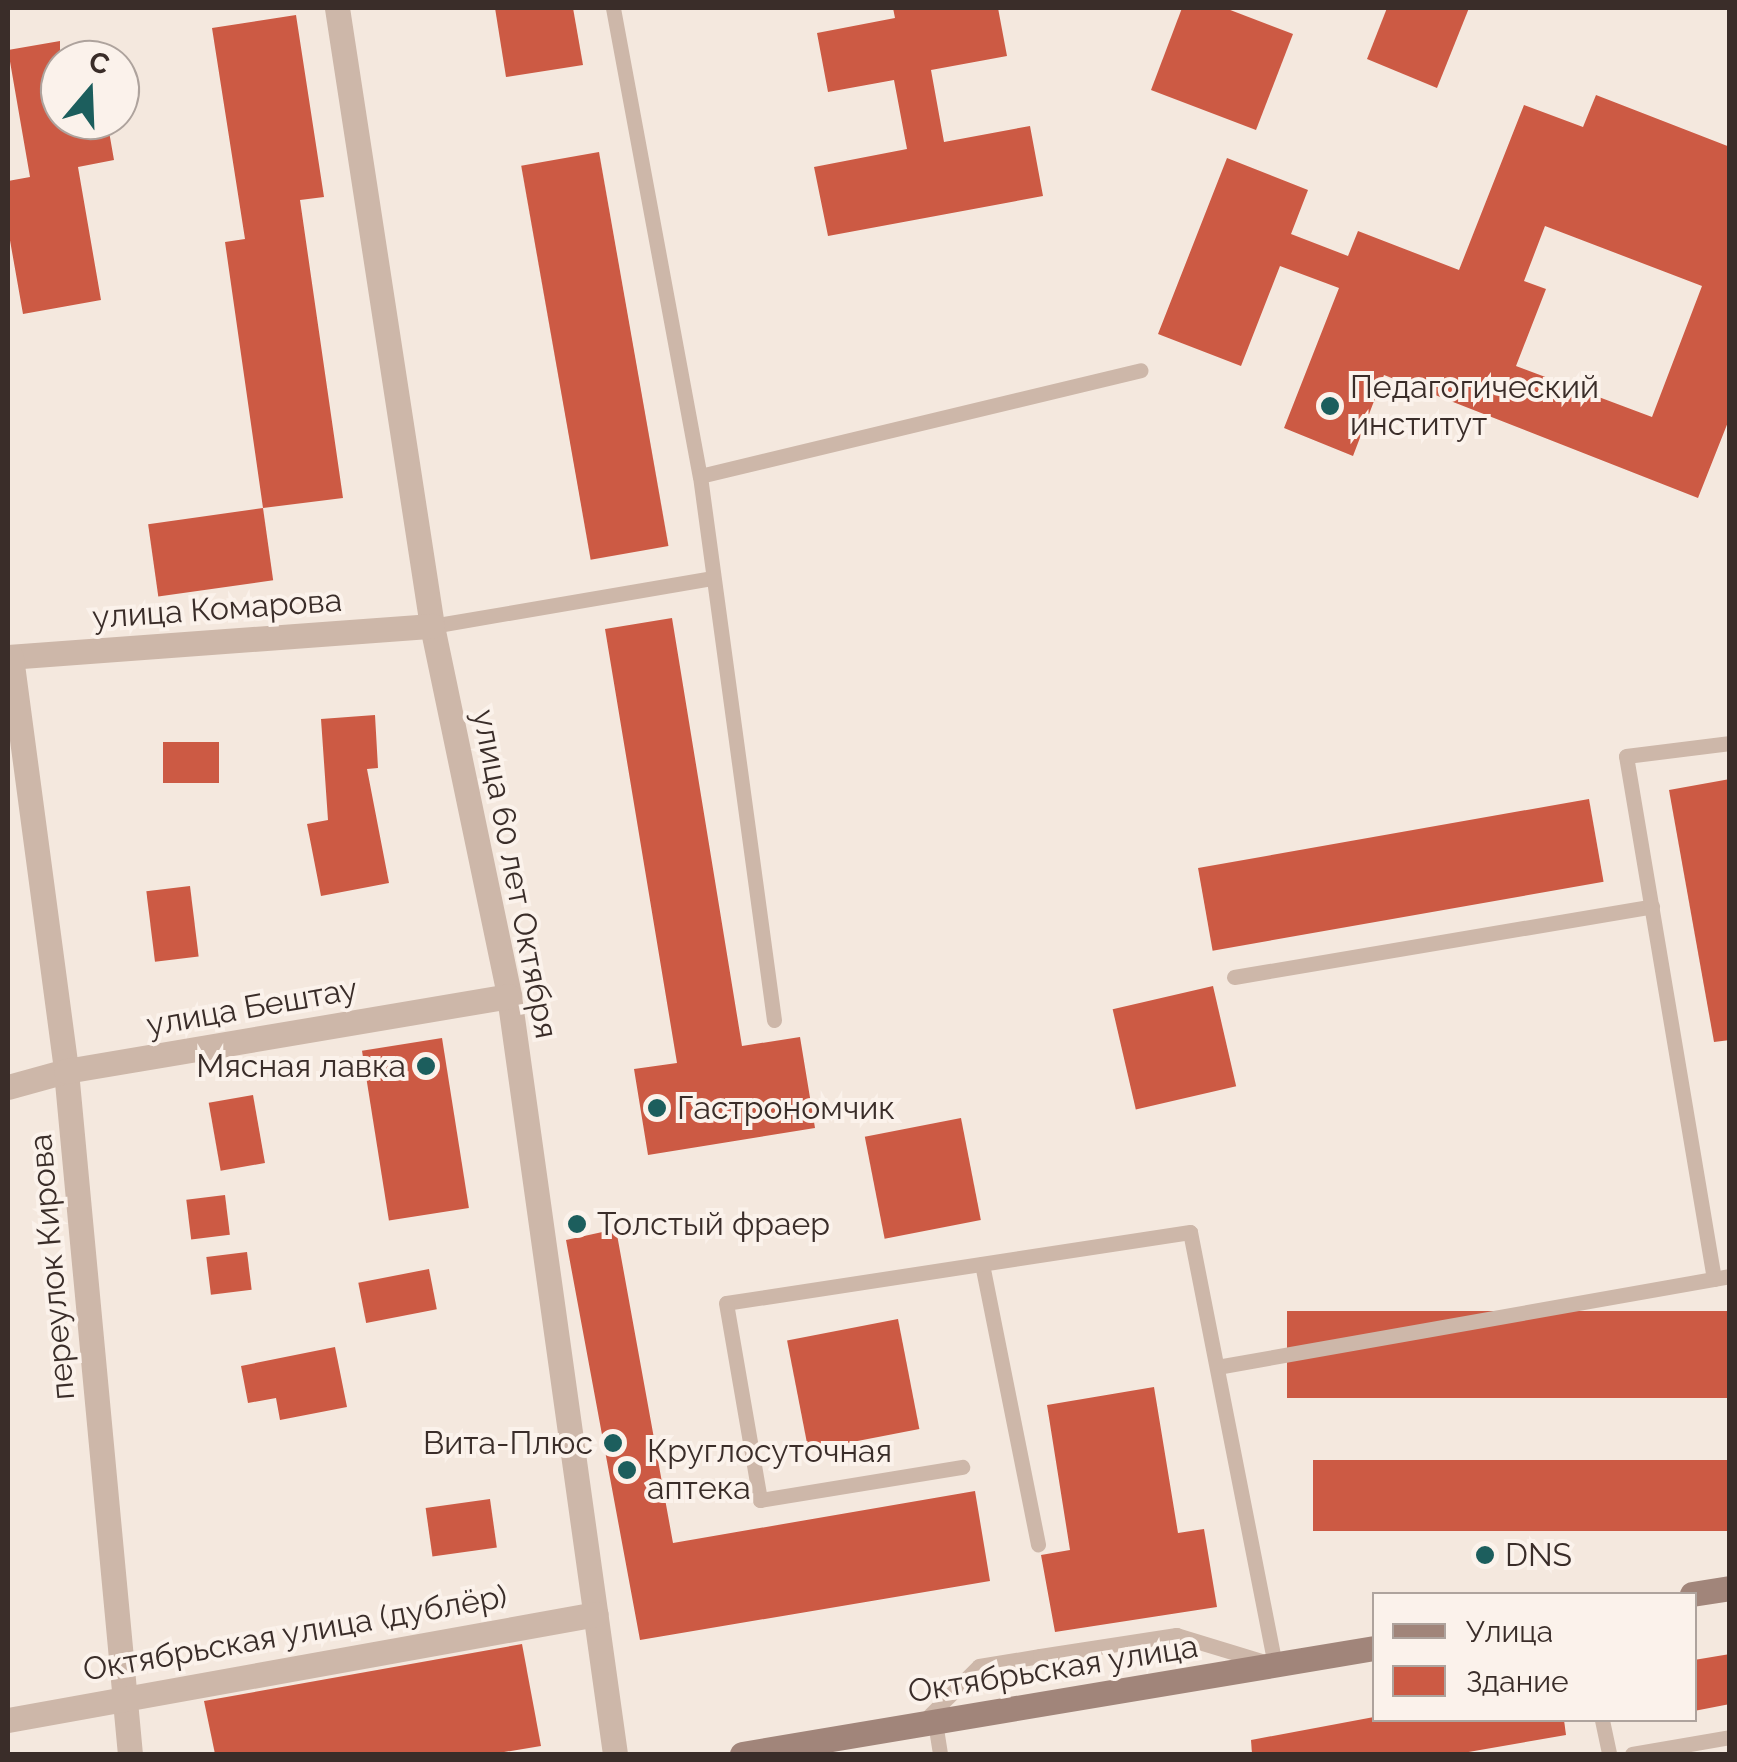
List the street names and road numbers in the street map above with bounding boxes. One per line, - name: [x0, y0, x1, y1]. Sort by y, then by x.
- street label: улица Комарова: [91, 581, 343, 637]
- street label: улица 60 лет Октября: [464, 706, 566, 1042]
- street label: улица Бештау: [144, 970, 360, 1044]
- street label: переулок Кирова: [21, 1132, 83, 1402]
- street label: Октябрьская улица (дублёр): [80, 1577, 510, 1689]
- street label: Октябрьская улица: [905, 1627, 1201, 1711]

